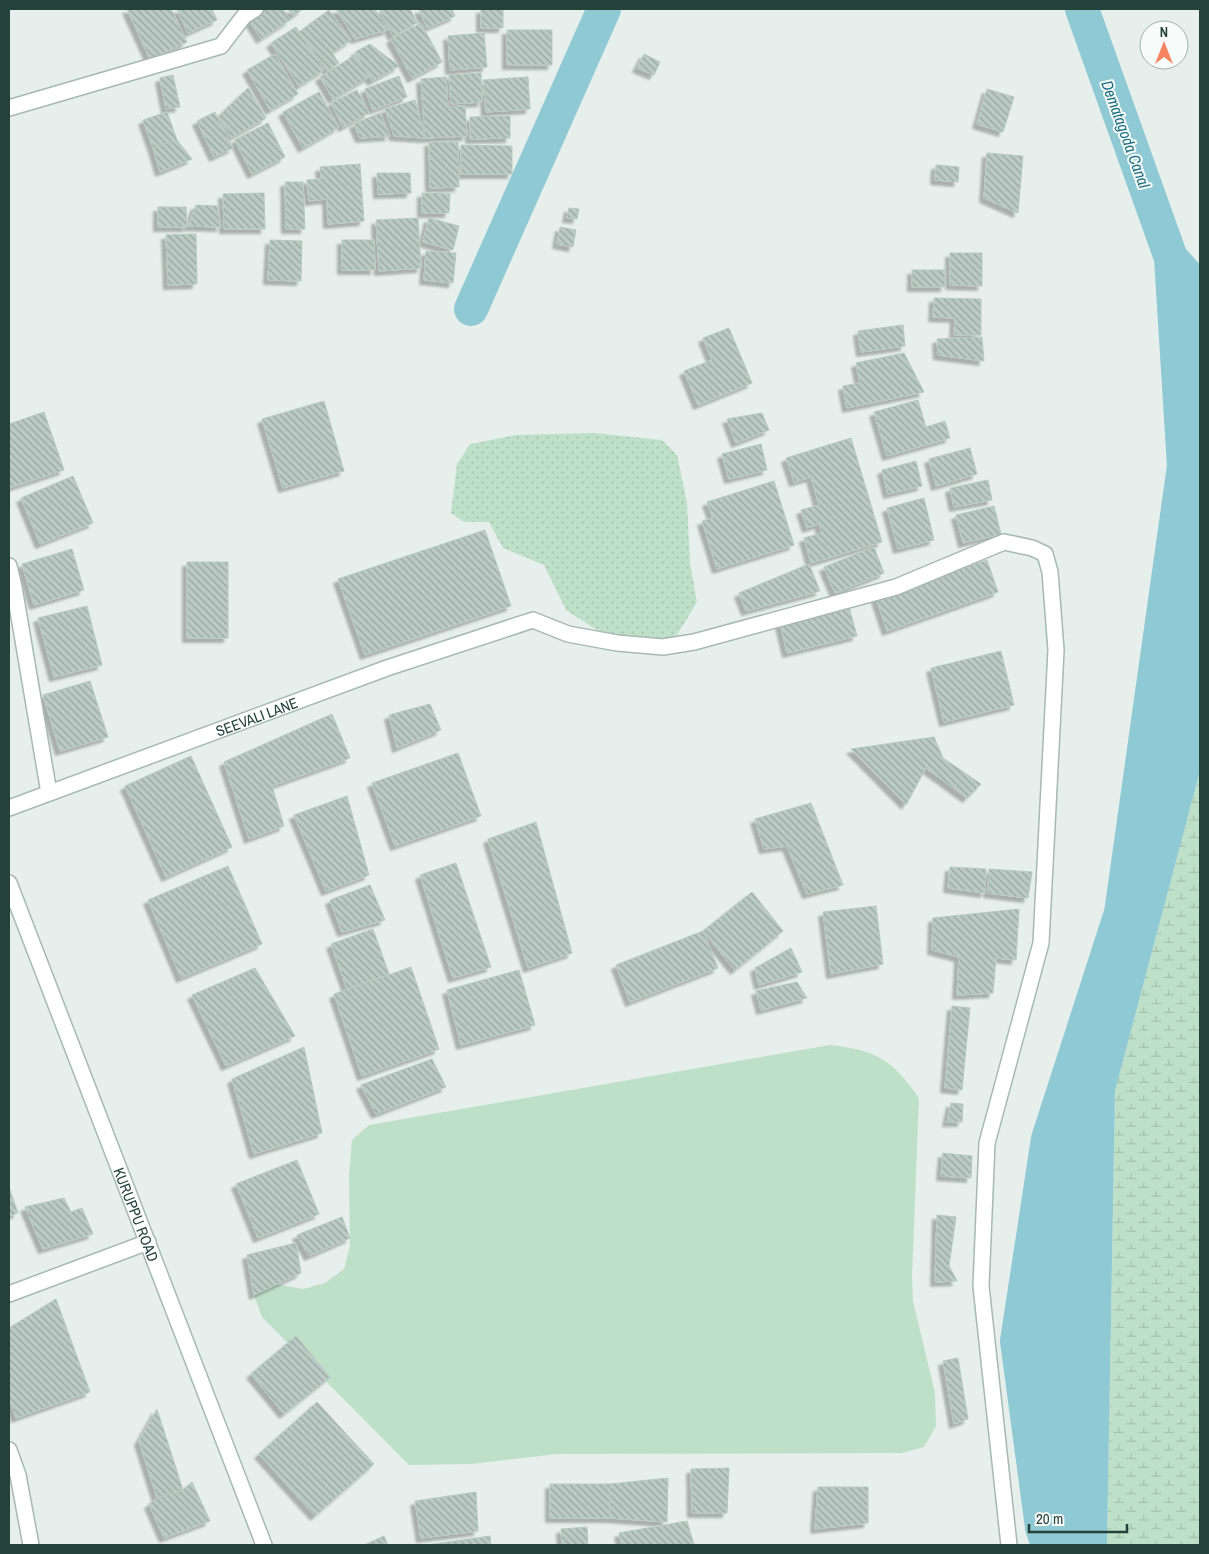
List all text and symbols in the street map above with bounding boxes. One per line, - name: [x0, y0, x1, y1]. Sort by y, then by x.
- north arrow: [1139, 20, 1189, 70]
- text: N: [1160, 23, 1168, 41]
- water label: Dematagoda Canal: [1096, 77, 1156, 192]
- street label: SEEVALI LANE: [213, 692, 301, 741]
- street label: KURUPPU ROAD: [109, 1164, 164, 1264]
- scale bar: [1029, 1502, 1126, 1534]
- text: 20 m: [1036, 1508, 1063, 1529]

